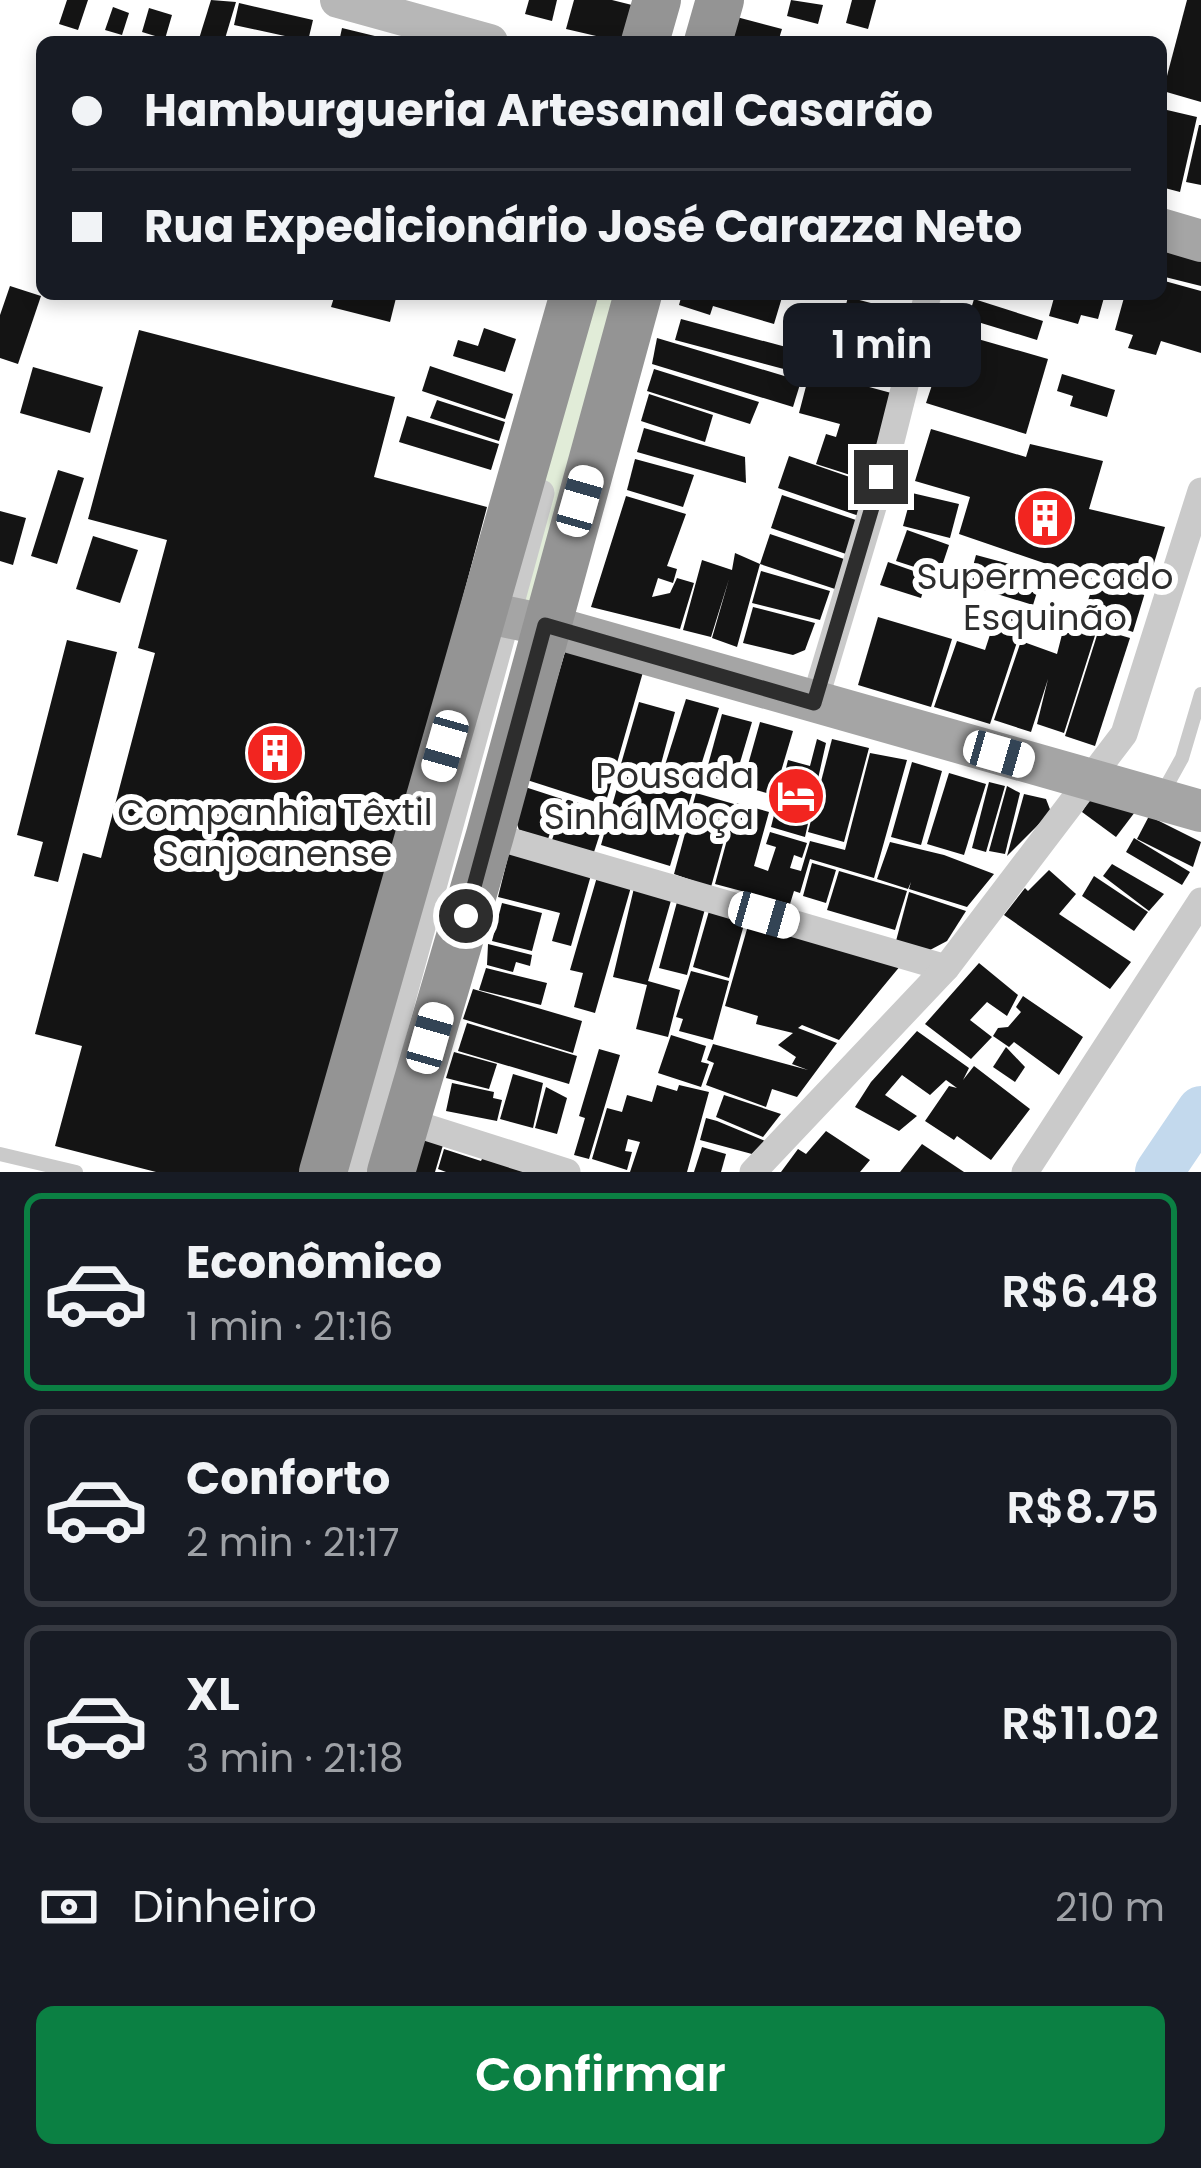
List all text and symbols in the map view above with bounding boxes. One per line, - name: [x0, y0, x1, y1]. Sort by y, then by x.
- text: Hamburgueria Artesanal Casarão: [144, 79, 933, 142]
- text: Rua Expedicionário José Carazza Neto: [144, 195, 1022, 258]
- callout: 1 min: [782, 303, 980, 387]
- text: 1 min: [832, 317, 932, 372]
- route end: [854, 450, 908, 504]
- car: [553, 461, 607, 541]
- building icon: Supermecado Esquinão: [1014, 487, 1076, 549]
- place label: Supermecado Esquinão: [916, 551, 1174, 643]
- car: [418, 706, 472, 786]
- building icon: Companhia Têxtil Sanjoanense: [244, 722, 306, 784]
- car: [959, 727, 1039, 781]
- place label: Pousada Sinhá Moça: [544, 750, 754, 842]
- hotel icon: Pousada Sinhá Moça: [765, 765, 827, 827]
- place label: Companhia Têxtil Sanjoanense: [117, 787, 433, 879]
- car: [724, 888, 804, 942]
- route start: [439, 889, 493, 943]
- car: [403, 998, 457, 1078]
- text: Econômico: [186, 1231, 442, 1294]
- icon: car: [42, 1238, 150, 1346]
- text: R$6.48: [1002, 1260, 1159, 1323]
- text: 1 min · 21:16: [186, 1299, 393, 1354]
- text: Conforto: [186, 1447, 390, 1510]
- icon: car: [42, 1454, 150, 1562]
- text: R$8.75: [1006, 1476, 1159, 1539]
- text: 2 min · 21:17: [186, 1515, 400, 1570]
- text: XL: [186, 1663, 240, 1726]
- icon: car: [42, 1670, 150, 1778]
- text: R$11.02: [1002, 1692, 1159, 1755]
- text: 3 min · 21:18: [186, 1731, 404, 1786]
- icon: cash: [36, 1874, 102, 1940]
- text: Dinheiro: [132, 1875, 317, 1938]
- text: 210 m: [1055, 1880, 1165, 1935]
- button: Confirmar: [36, 2006, 1165, 2144]

